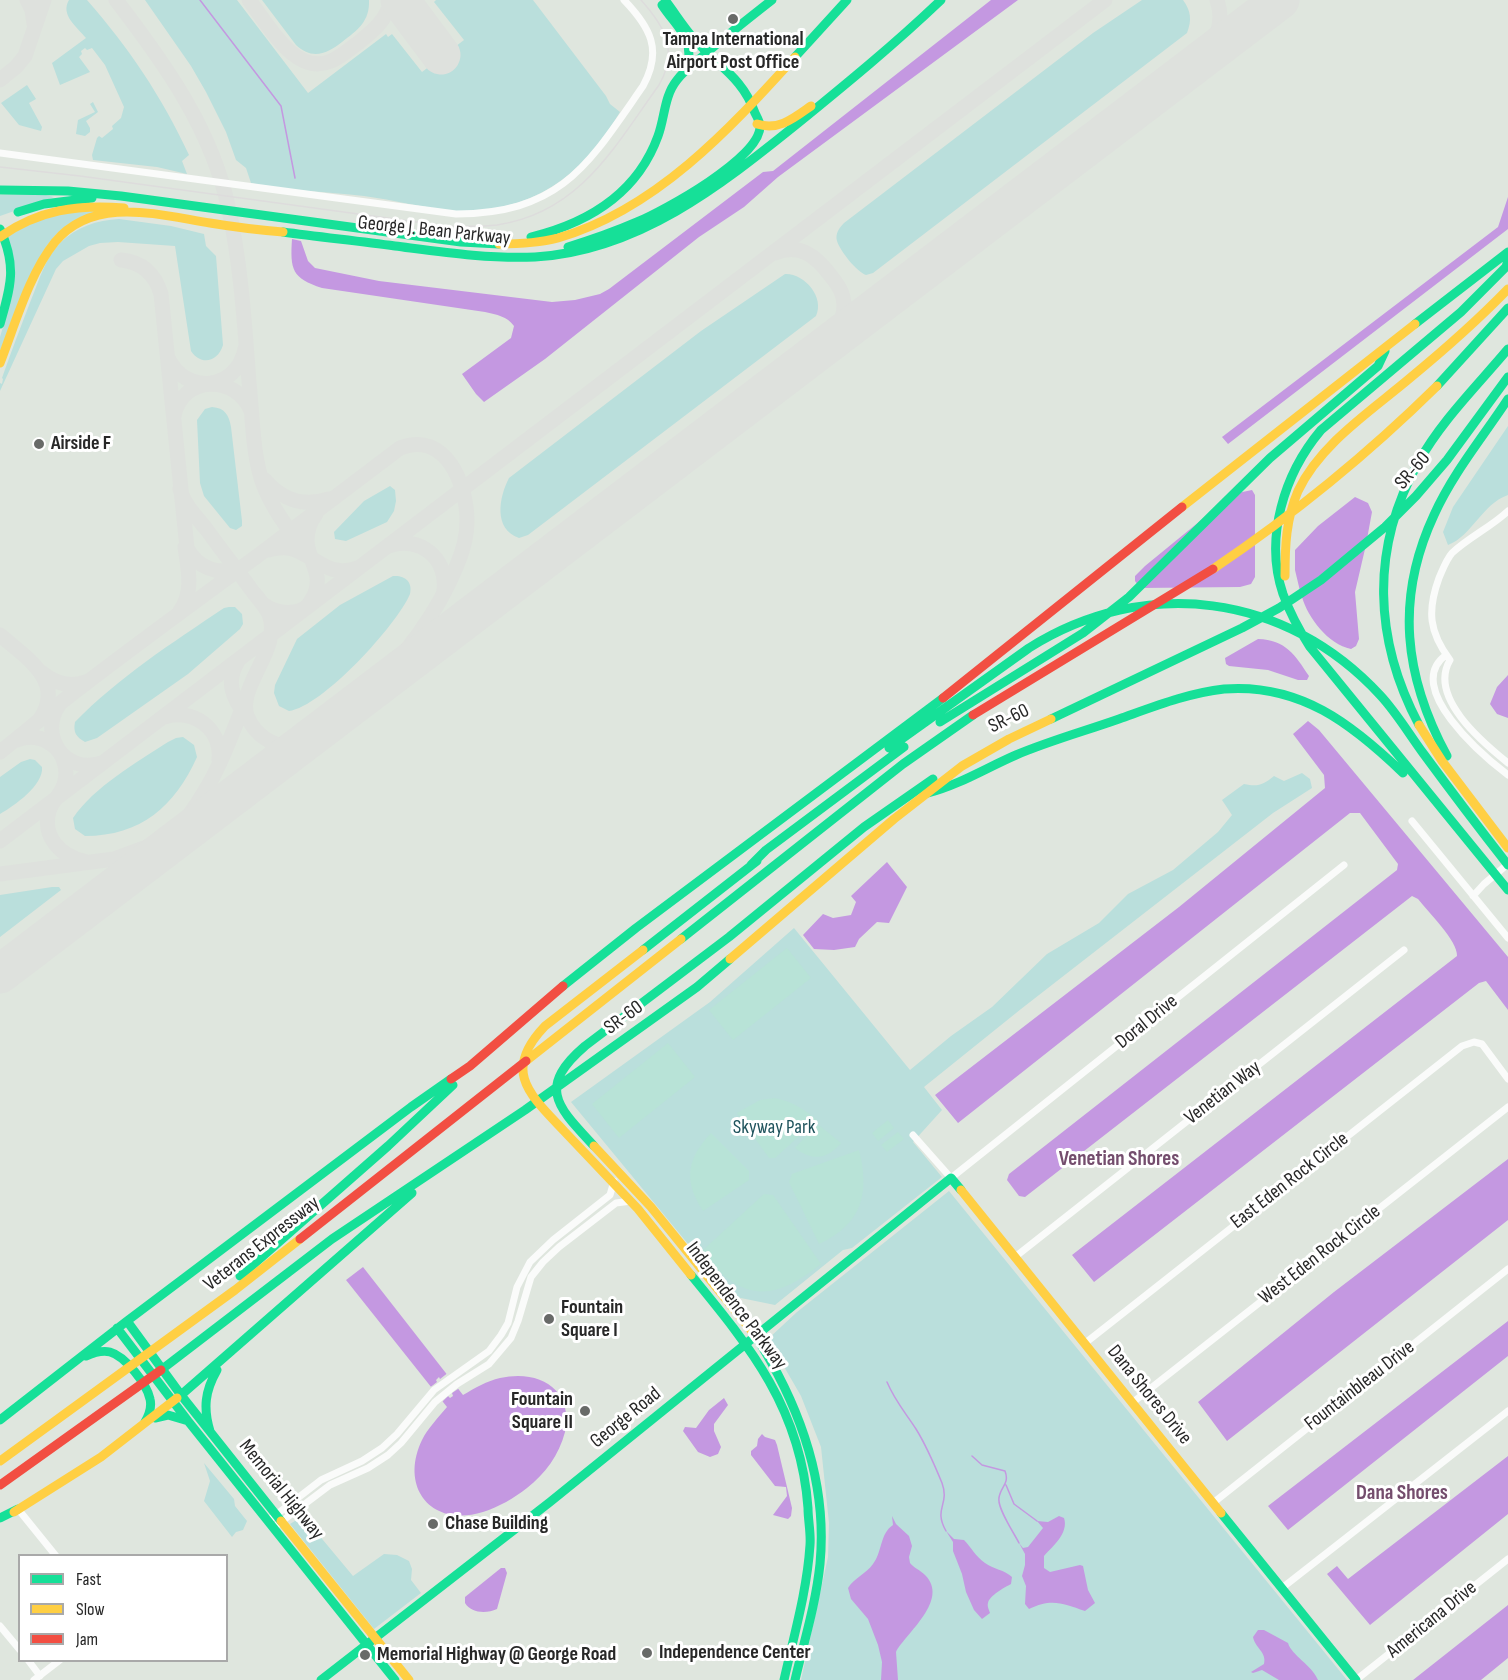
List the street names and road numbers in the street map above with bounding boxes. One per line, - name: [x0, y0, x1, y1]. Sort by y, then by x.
- street label: George J. Bean Parkway: [356, 211, 512, 251]
- street label: SR-60: [1390, 447, 1436, 495]
- street label: SR-60: [985, 699, 1033, 739]
- street label: Doral Drive: [1111, 990, 1183, 1054]
- street label: SR-60: [600, 996, 648, 1040]
- street label: Venetian Way: [1180, 1056, 1266, 1130]
- street label: East Eden Rock Circle: [1226, 1128, 1354, 1234]
- street label: Veterans Expressway: [199, 1191, 325, 1297]
- street label: West Eden Rock Circle: [1254, 1200, 1386, 1310]
- street label: Independence Parkway: [680, 1237, 792, 1375]
- street label: Fountainbleau Drive: [1300, 1336, 1420, 1436]
- street label: Dana Shores Drive: [1102, 1340, 1196, 1450]
- street label: George Road: [586, 1382, 666, 1454]
- street label: Memorial Highway: [233, 1435, 329, 1545]
- street label: Americana Drive: [1382, 1576, 1482, 1664]

